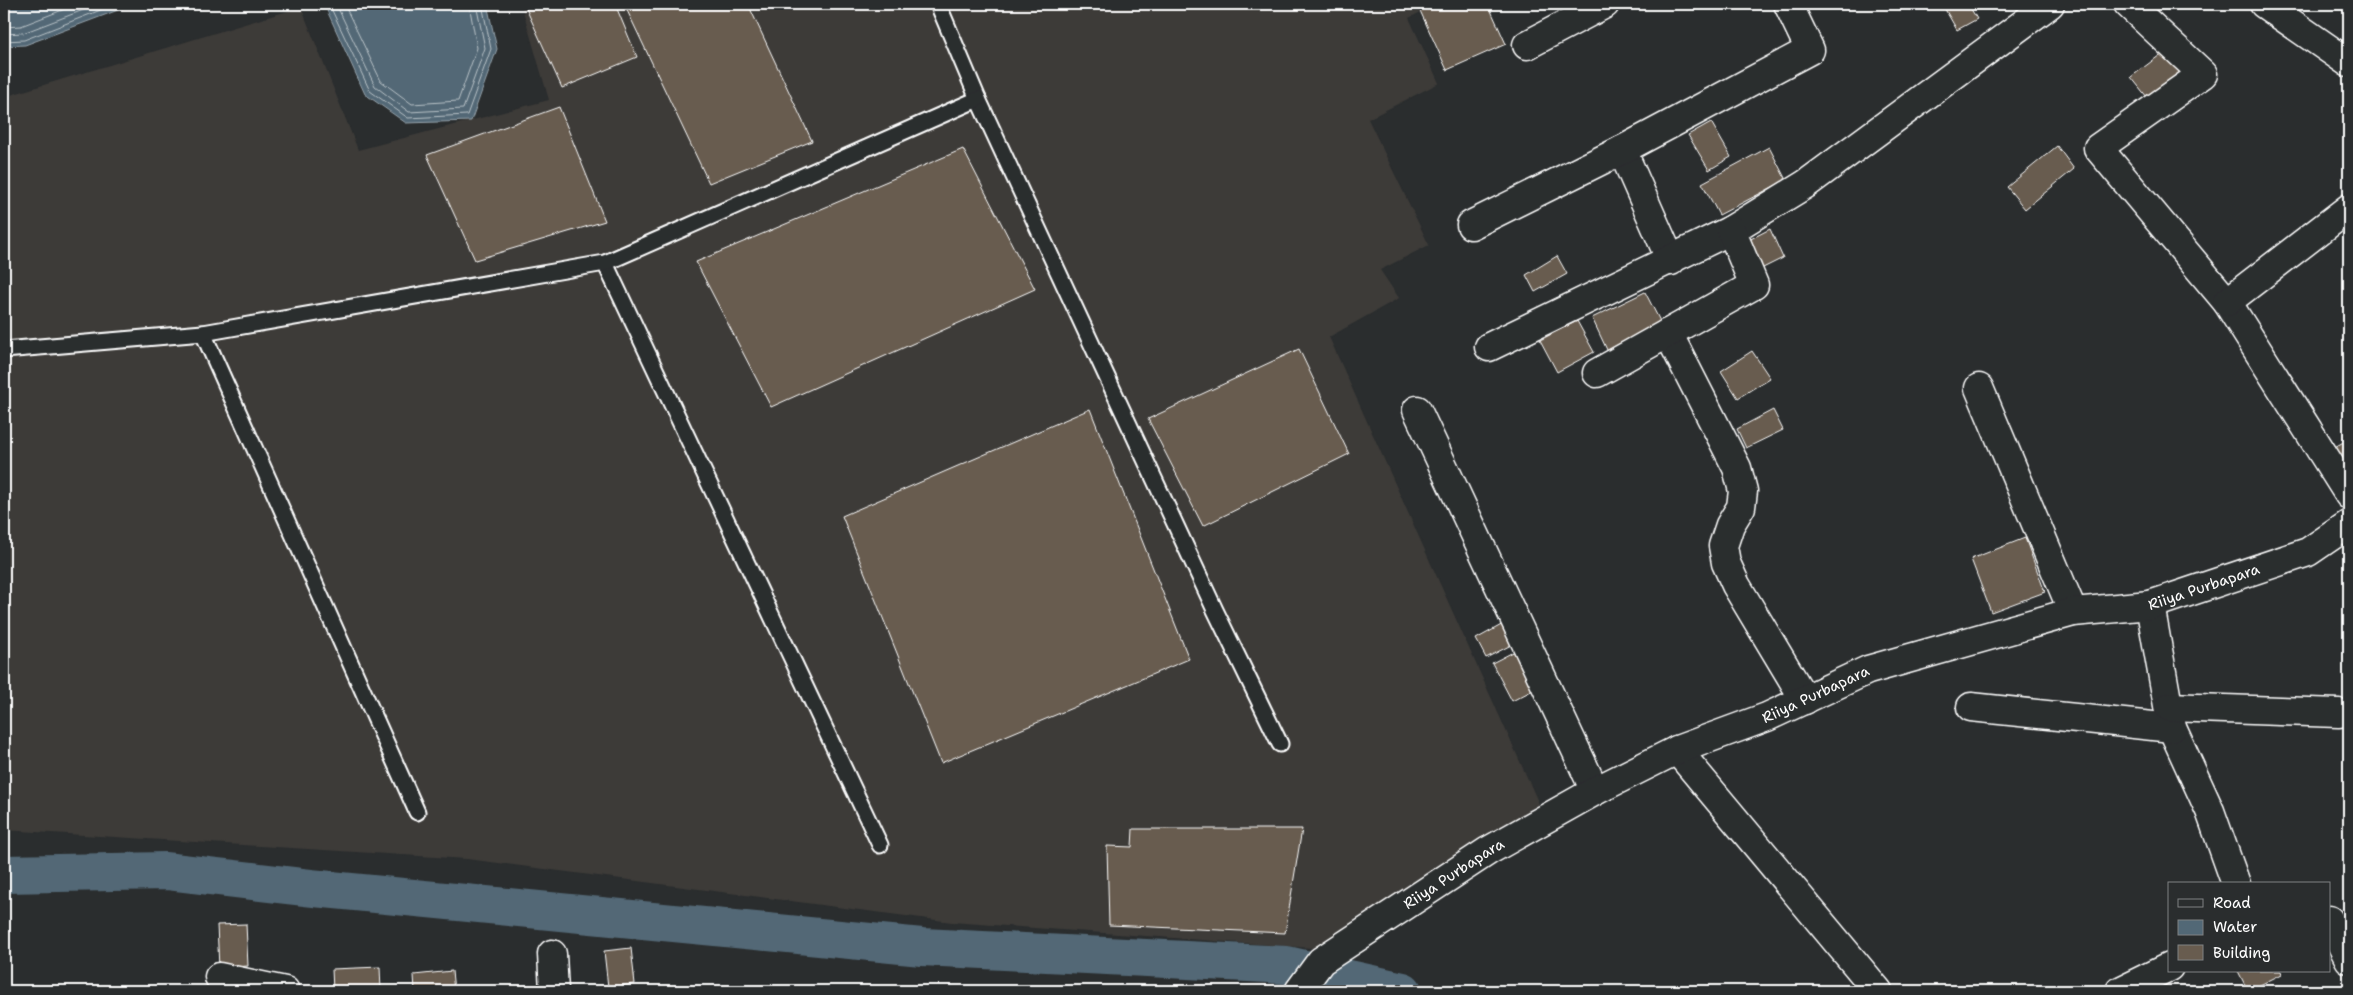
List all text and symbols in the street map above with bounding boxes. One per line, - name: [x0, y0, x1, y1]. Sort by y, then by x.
- street label: Riiya Purbapara: [2145, 559, 2263, 615]
- street label: Riiya Purbapara: [1759, 660, 1873, 728]
- street label: Riiya Purbapara: [1399, 834, 1508, 914]
- legend: [2168, 882, 2330, 972]
- text: Road: [2213, 893, 2251, 913]
- text: Water: [2213, 917, 2257, 937]
- text: Building: [2213, 943, 2270, 963]

